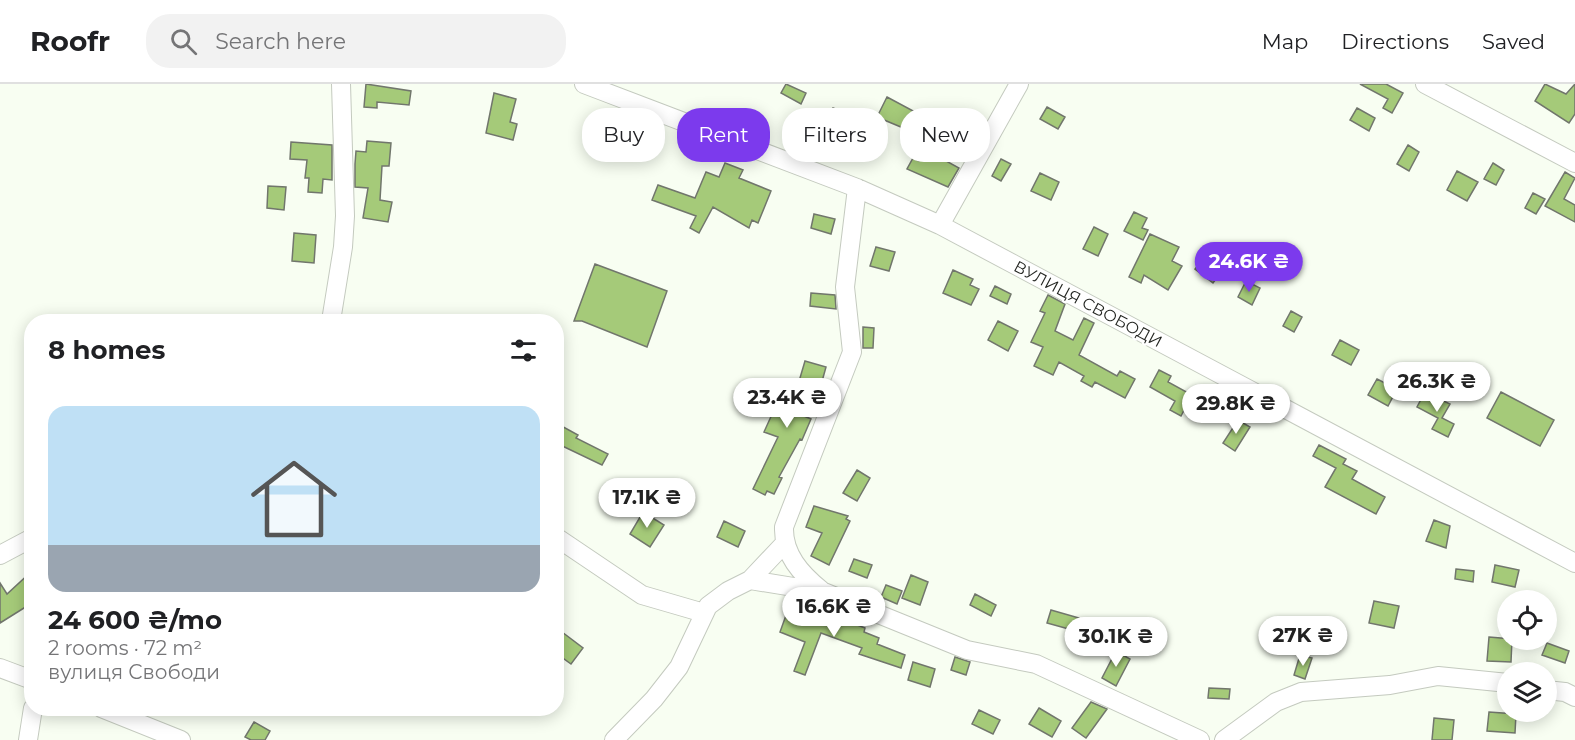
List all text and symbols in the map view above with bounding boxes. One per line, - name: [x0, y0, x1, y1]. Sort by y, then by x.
- search box: [146, 14, 566, 68]
- text: Roofr: [30, 24, 110, 58]
- icon: search: [167, 25, 200, 58]
- text: Search here: [215, 28, 346, 55]
- text: Map: [1262, 29, 1308, 54]
- text: Directions: [1341, 29, 1449, 54]
- text: Saved: [1482, 29, 1545, 54]
- chip: Buy: [582, 108, 665, 162]
- chip: Rent: [677, 108, 770, 162]
- chip: Filters: [782, 108, 888, 162]
- chip: New: [900, 108, 990, 162]
- pin: 24.6K ₴: [1194, 242, 1304, 293]
- text: 24.6K ₴: [1209, 249, 1289, 273]
- street label: ВУЛИЦЯ СВОБОДИ: [1011, 257, 1165, 351]
- text: 8 homes: [48, 334, 165, 366]
- icon: filters: [507, 334, 540, 367]
- pin: 26.3K ₴: [1382, 362, 1492, 413]
- text: 26.3K ₴: [1398, 369, 1477, 393]
- pin: 23.4K ₴: [732, 378, 842, 429]
- pin: 29.8K ₴: [1181, 384, 1291, 435]
- text: 23.4K ₴: [747, 385, 827, 409]
- text: 29.8K ₴: [1196, 391, 1276, 415]
- icon: home: [240, 445, 348, 553]
- pin: 17.1K ₴: [592, 478, 702, 529]
- text: 17.1K ₴: [613, 485, 682, 509]
- pin: 16.6K ₴: [779, 587, 889, 638]
- map controls: [1497, 590, 1557, 722]
- button: locate: [1497, 590, 1557, 650]
- text: 16.6K ₴: [796, 594, 872, 618]
- text: 24 600 ₴/mo: [48, 604, 222, 636]
- pin: 27K ₴: [1261, 616, 1345, 667]
- pin: 30.1K ₴: [1061, 617, 1171, 668]
- text: 27K ₴: [1272, 623, 1334, 647]
- text: 30.1K ₴: [1079, 624, 1153, 648]
- text: 2 rooms · 72 m²: [48, 636, 202, 660]
- text: вулиця Свободи: [48, 660, 220, 684]
- button: layers: [1497, 662, 1557, 722]

